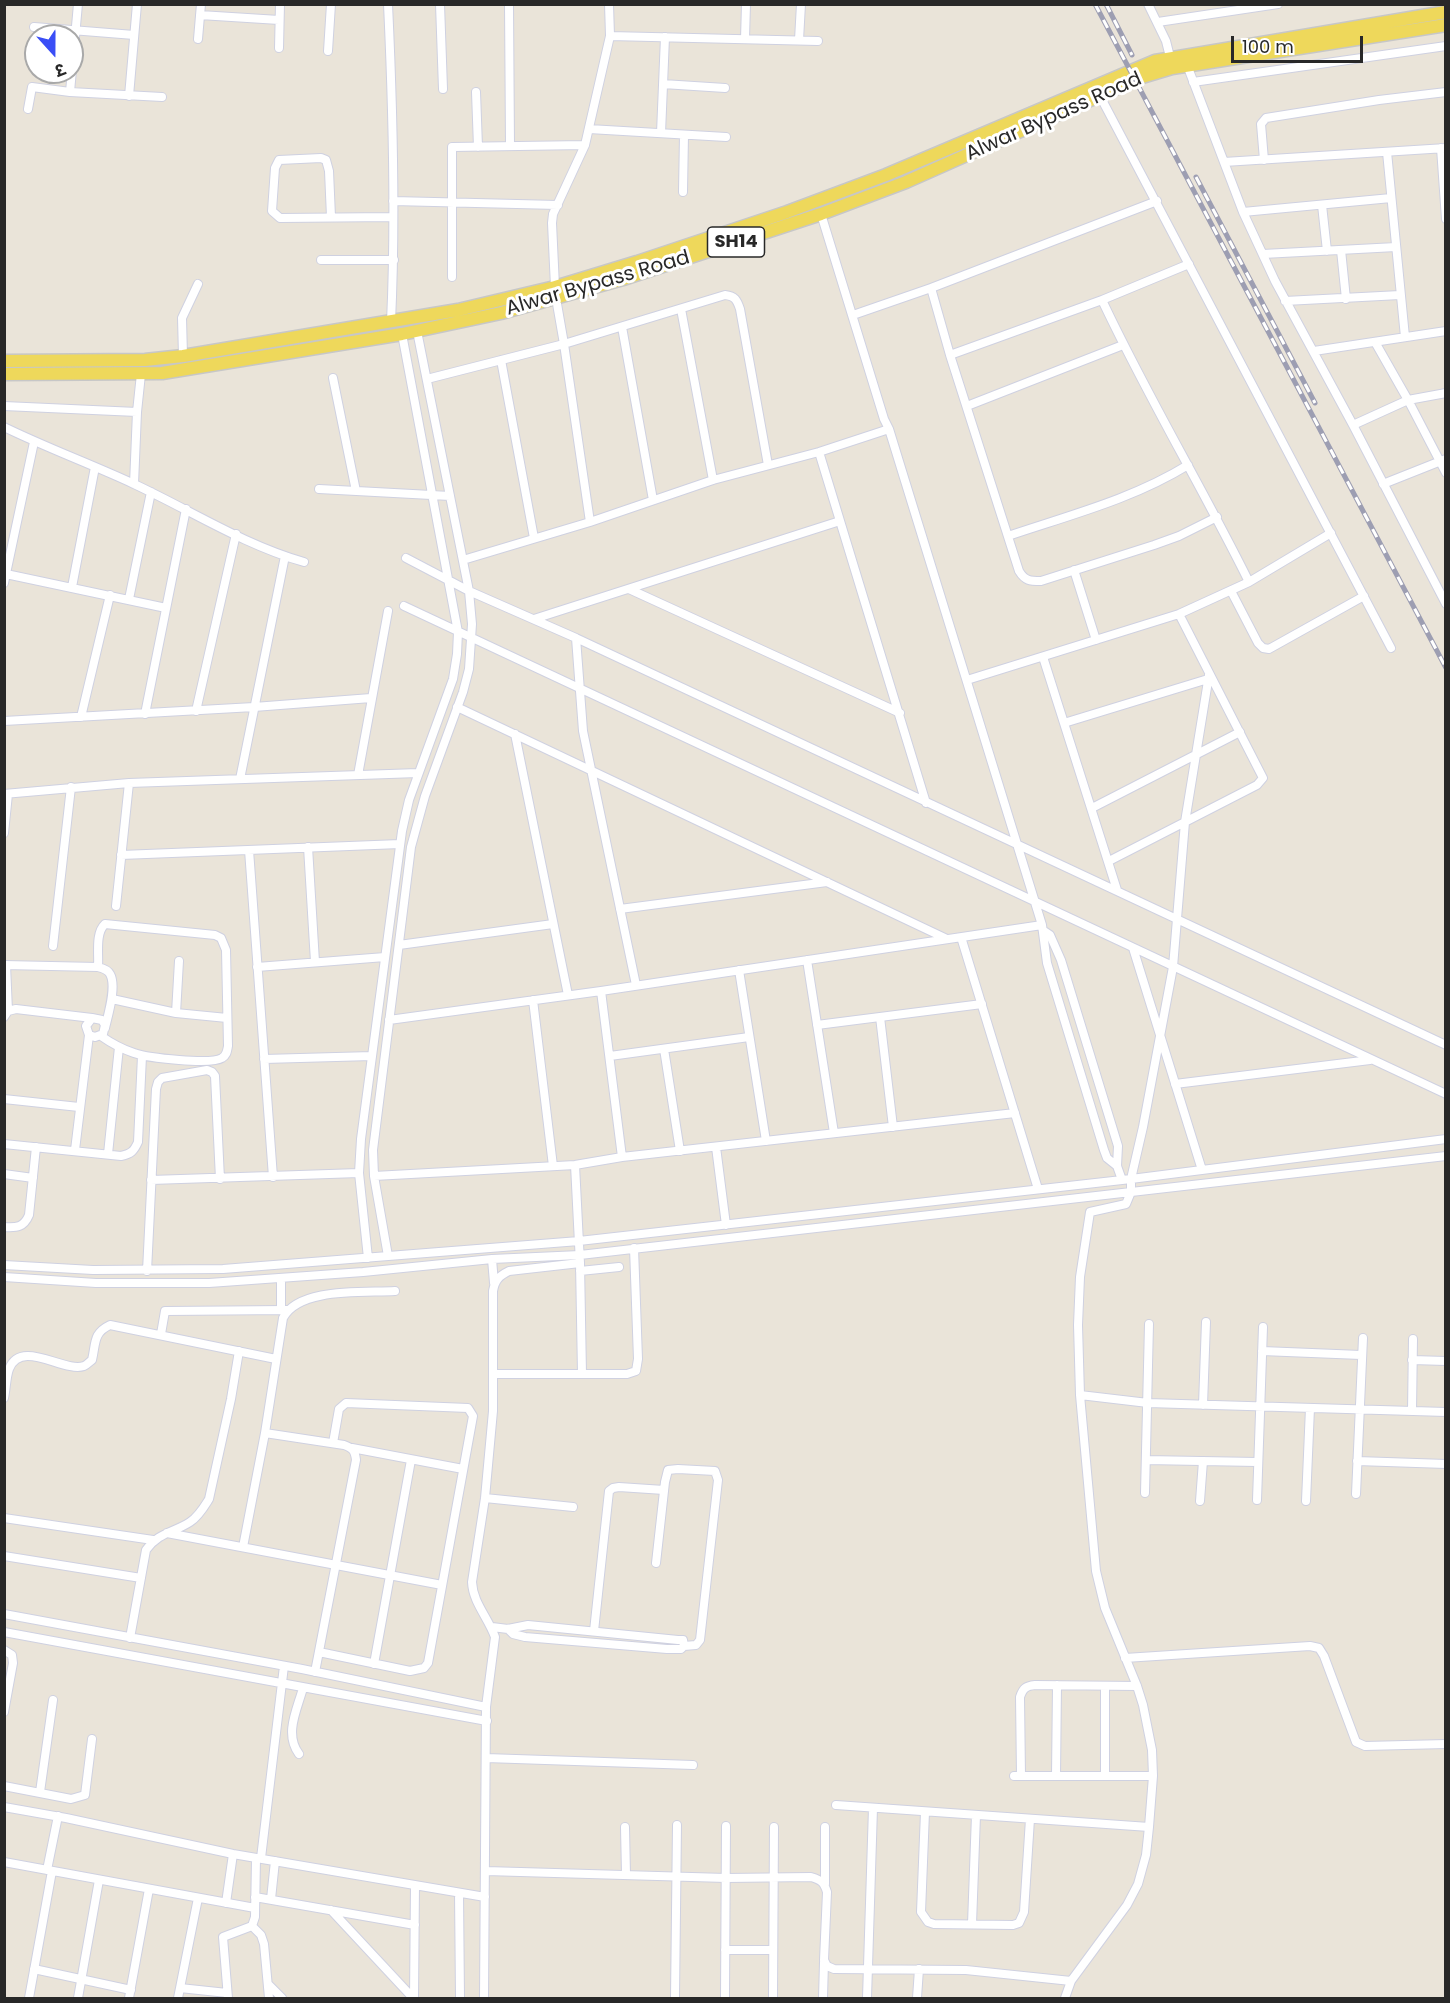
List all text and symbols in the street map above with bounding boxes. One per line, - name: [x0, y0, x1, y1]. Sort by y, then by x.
- north arrow: [24, 24, 84, 84]
- scale bar: [1234, 24, 1366, 62]
- text: 100 m: [1242, 34, 1294, 59]
- text: उ: [52, 57, 68, 82]
- street label: Alwar Bypass Road: [962, 67, 1146, 167]
- road number: SH14: [708, 227, 764, 257]
- street label: Alwar Bypass Road: [503, 246, 693, 322]

